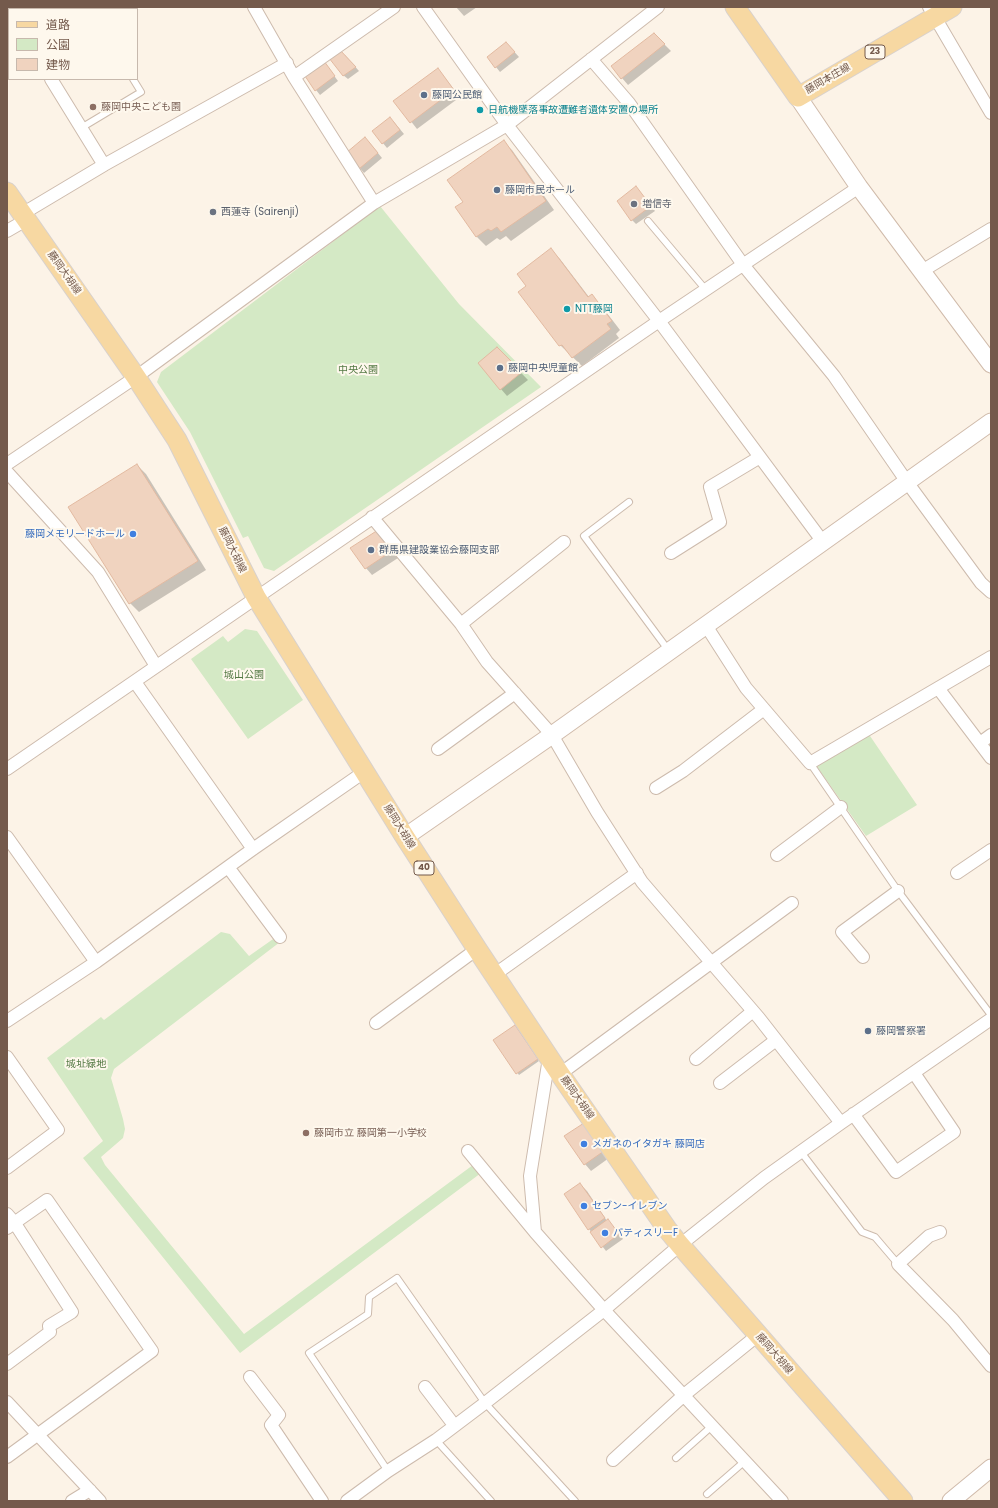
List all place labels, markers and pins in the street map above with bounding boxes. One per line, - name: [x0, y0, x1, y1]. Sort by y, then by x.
- place label: 藤岡公民館: [432, 89, 482, 101]
- marker: 藤岡公民館: [419, 90, 429, 100]
- place label: 藤岡中央こども園: [101, 101, 181, 113]
- marker: 藤岡中央こども園: [88, 102, 98, 112]
- place label: 日航機墜落事故遭難者遺体安置の場所: [488, 104, 658, 116]
- marker: 日航機墜落事故遭難者遺体安置の場所: [475, 105, 485, 115]
- place label: 藤岡市民ホール: [505, 184, 575, 196]
- marker: 藤岡市民ホール: [492, 185, 502, 195]
- place label: 増信寺: [642, 198, 672, 210]
- marker: 増信寺: [629, 199, 639, 209]
- place label: 西蓮寺 (Sairenji): [221, 206, 299, 218]
- marker: 西蓮寺 (Sairenji): [208, 207, 218, 217]
- place label: NTT藤岡: [575, 303, 613, 315]
- marker: NTT藤岡: [562, 304, 572, 314]
- place label: 藤岡中央児童館: [508, 362, 578, 374]
- marker: 藤岡中央児童館: [495, 363, 505, 373]
- place label: 藤岡メモリードホール: [25, 528, 125, 540]
- marker: 藤岡メモリードホール: [128, 529, 138, 539]
- place label: 群馬県建設業協会藤岡支部: [379, 544, 499, 556]
- marker: 群馬県建設業協会藤岡支部: [366, 545, 376, 555]
- place label: 藤岡警察署: [876, 1025, 926, 1037]
- marker: 藤岡警察署: [863, 1026, 873, 1036]
- place label: 藤岡市立 藤岡第一小学校: [314, 1127, 427, 1139]
- marker: 藤岡市立 藤岡第一小学校: [301, 1128, 311, 1138]
- place label: メガネのイタガキ 藤岡店: [592, 1138, 705, 1150]
- marker: メガネのイタガキ 藤岡店: [579, 1139, 589, 1149]
- place label: セブン-イレブン: [592, 1200, 668, 1212]
- marker: セブン-イレブン: [579, 1201, 589, 1211]
- place label: パティスリーF: [613, 1227, 678, 1239]
- marker: パティスリーF: [600, 1228, 610, 1238]

